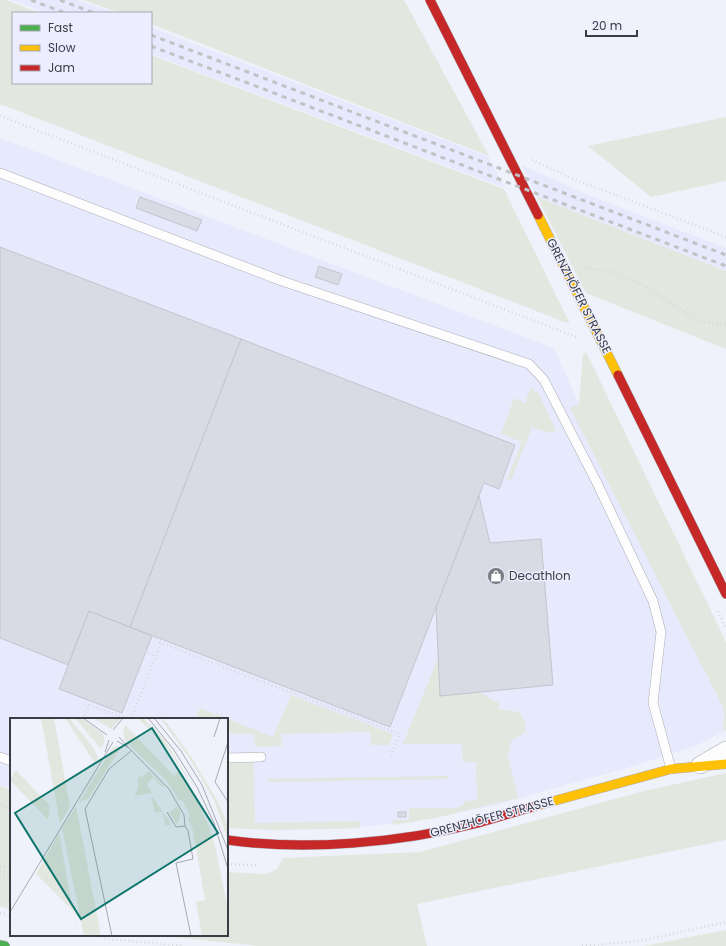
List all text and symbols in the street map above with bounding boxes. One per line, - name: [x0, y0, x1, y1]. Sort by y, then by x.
- legend: [12, 12, 152, 84]
- scale bar: [586, 12, 637, 38]
- text: 20 m: [592, 17, 622, 34]
- text: Fast: [48, 19, 73, 36]
- text: Slow: [48, 39, 76, 56]
- text: Jam: [48, 59, 75, 76]
- street label: GRENZHÖFER STRASSE: [543, 235, 616, 356]
- shop icon: Decathlon: [486, 566, 506, 586]
- place label: Decathlon: [509, 567, 571, 584]
- inset map: [10, 718, 228, 936]
- street label: GRENZHÖFER STRASSE: [428, 792, 556, 841]

